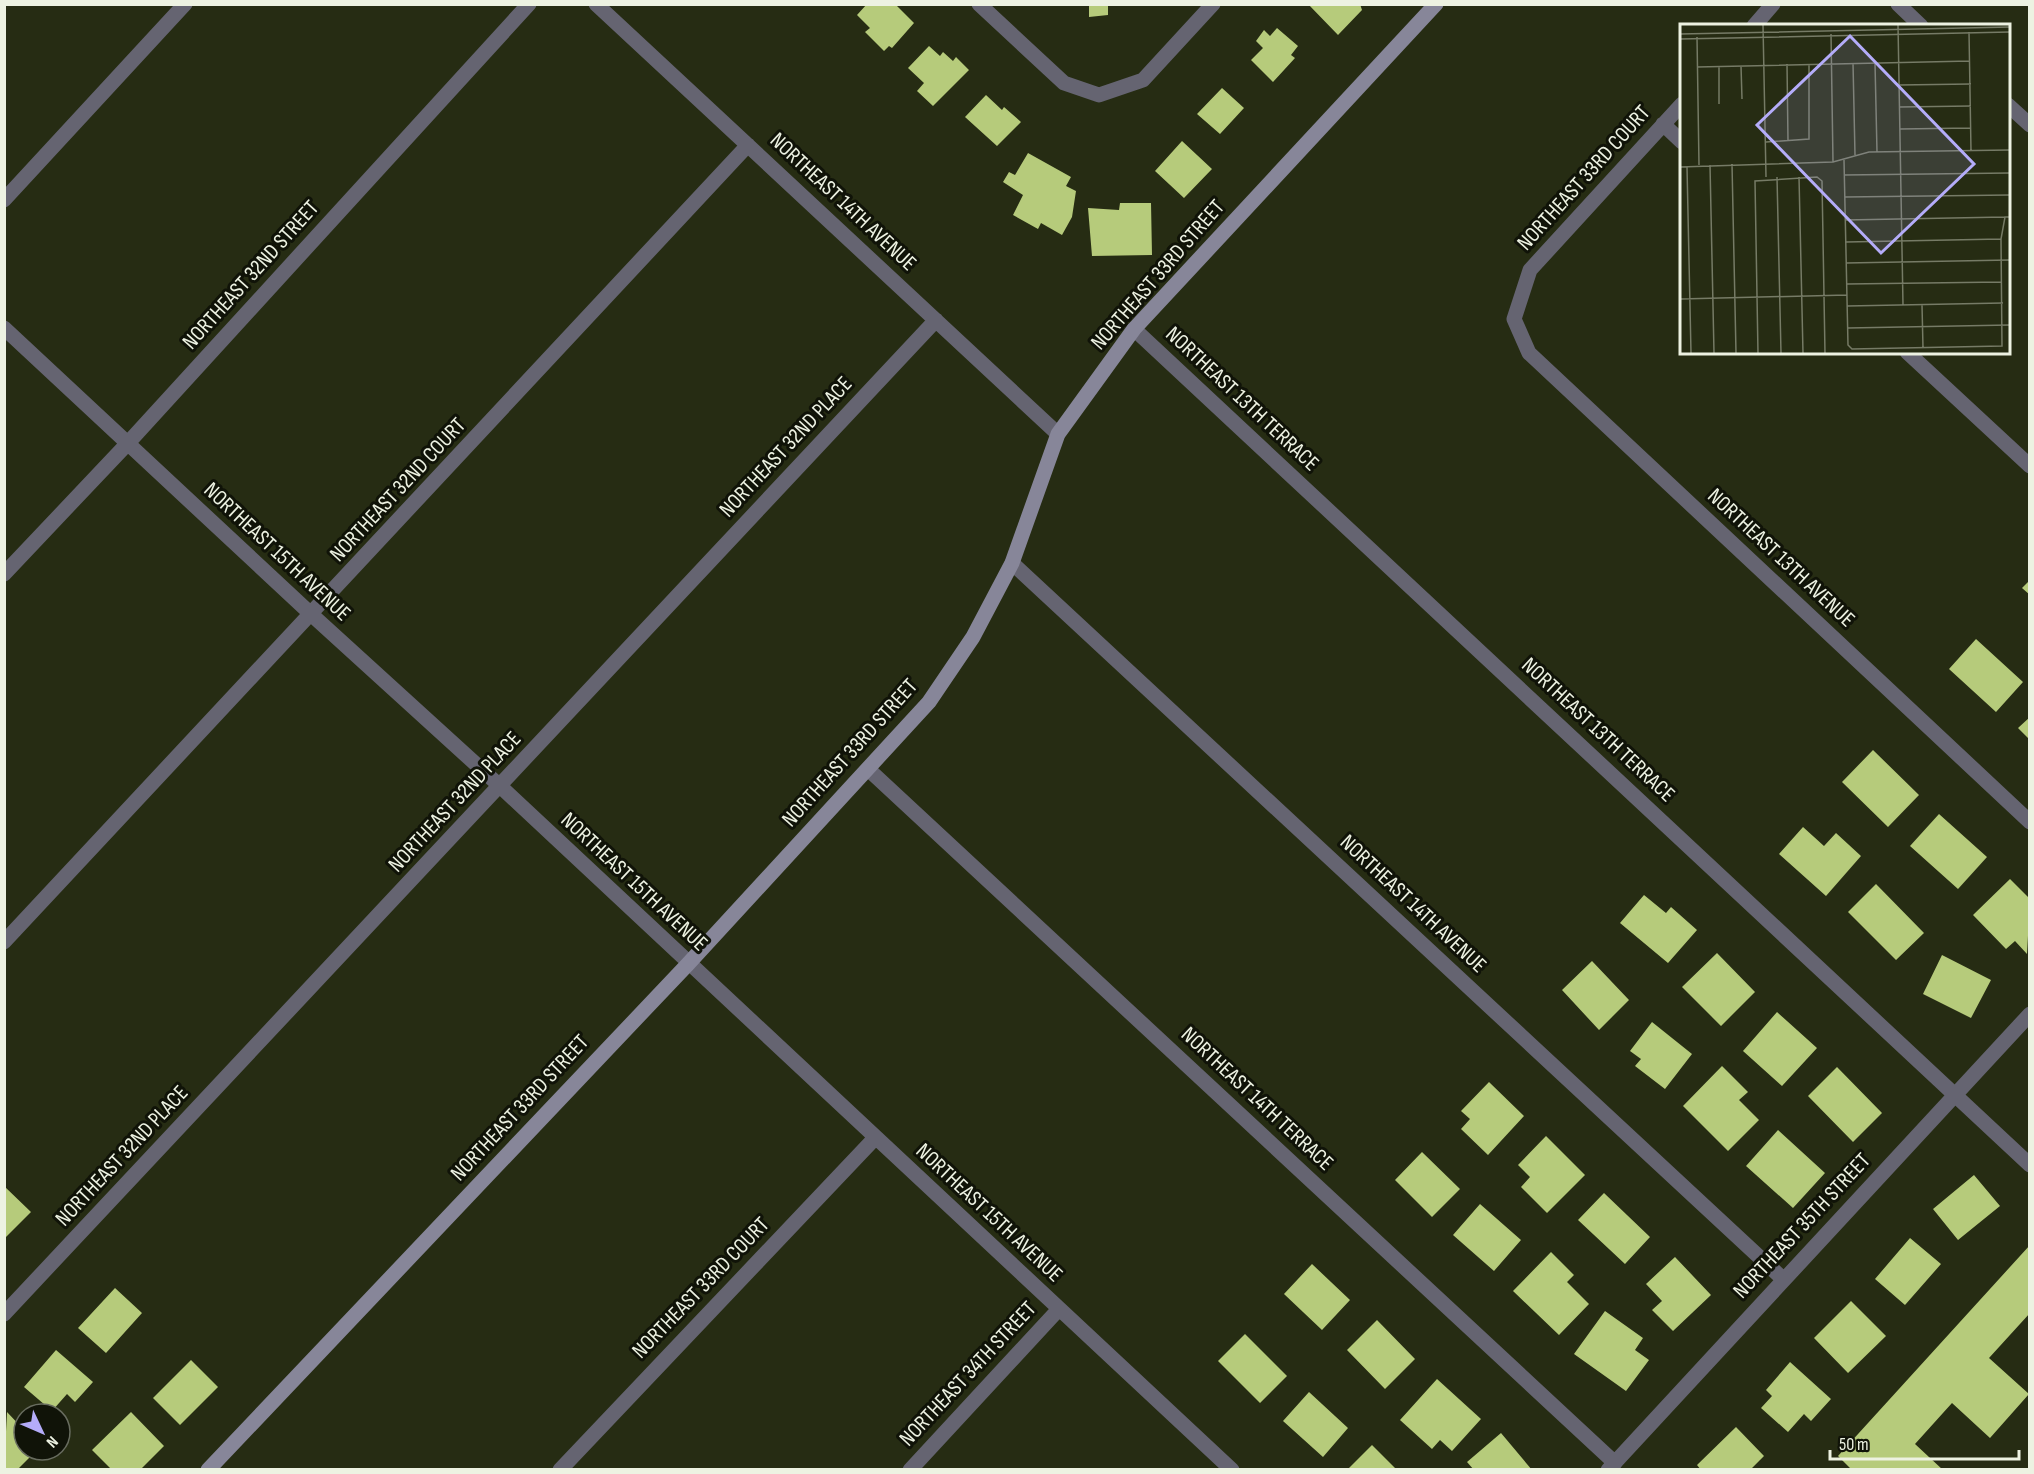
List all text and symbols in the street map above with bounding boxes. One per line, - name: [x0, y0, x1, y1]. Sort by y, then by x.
- inset map: [1680, 24, 2010, 354]
- street label: NORTHEAST 33RD COURT: [1512, 100, 1656, 256]
- street label: NORTHEAST 14TH AVENUE: [764, 127, 922, 277]
- street label: NORTHEAST 33RD STREET: [1085, 194, 1231, 356]
- street label: NORTHEAST 32ND STREET: [177, 195, 325, 355]
- street label: NORTHEAST 13TH TERRACE: [1160, 321, 1324, 477]
- street label: NORTHEAST 32ND PLACE: [714, 371, 858, 523]
- street label: NORTHEAST 32ND COURT: [324, 412, 472, 568]
- street label: NORTHEAST 15TH AVENUE: [198, 477, 356, 627]
- street label: NORTHEAST 13TH AVENUE: [1702, 483, 1860, 633]
- street label: NORTHEAST 13TH TERRACE: [1516, 652, 1680, 808]
- street label: NORTHEAST 33RD STREET: [776, 673, 924, 833]
- street label: NORTHEAST 32ND PLACE: [383, 726, 527, 878]
- street label: NORTHEAST 15TH AVENUE: [555, 807, 713, 957]
- street label: NORTHEAST 14TH AVENUE: [1334, 829, 1492, 979]
- street label: NORTHEAST 14TH TERRACE: [1175, 1021, 1339, 1177]
- street label: NORTHEAST 33RD STREET: [445, 1029, 595, 1187]
- street label: NORTHEAST 32ND PLACE: [50, 1080, 194, 1232]
- street label: NORTHEAST 15TH AVENUE: [910, 1138, 1068, 1288]
- street label: NORTHEAST 35TH STREET: [1728, 1148, 1876, 1304]
- street label: NORTHEAST 33RD COURT: [627, 1212, 775, 1364]
- street label: NORTHEAST 34TH STREET: [894, 1296, 1042, 1452]
- north arrow: [12, 1402, 72, 1462]
- scale bar: [1830, 1423, 2019, 1461]
- text: N: [42, 1432, 62, 1451]
- text: 50 m: [1839, 1434, 1869, 1455]

